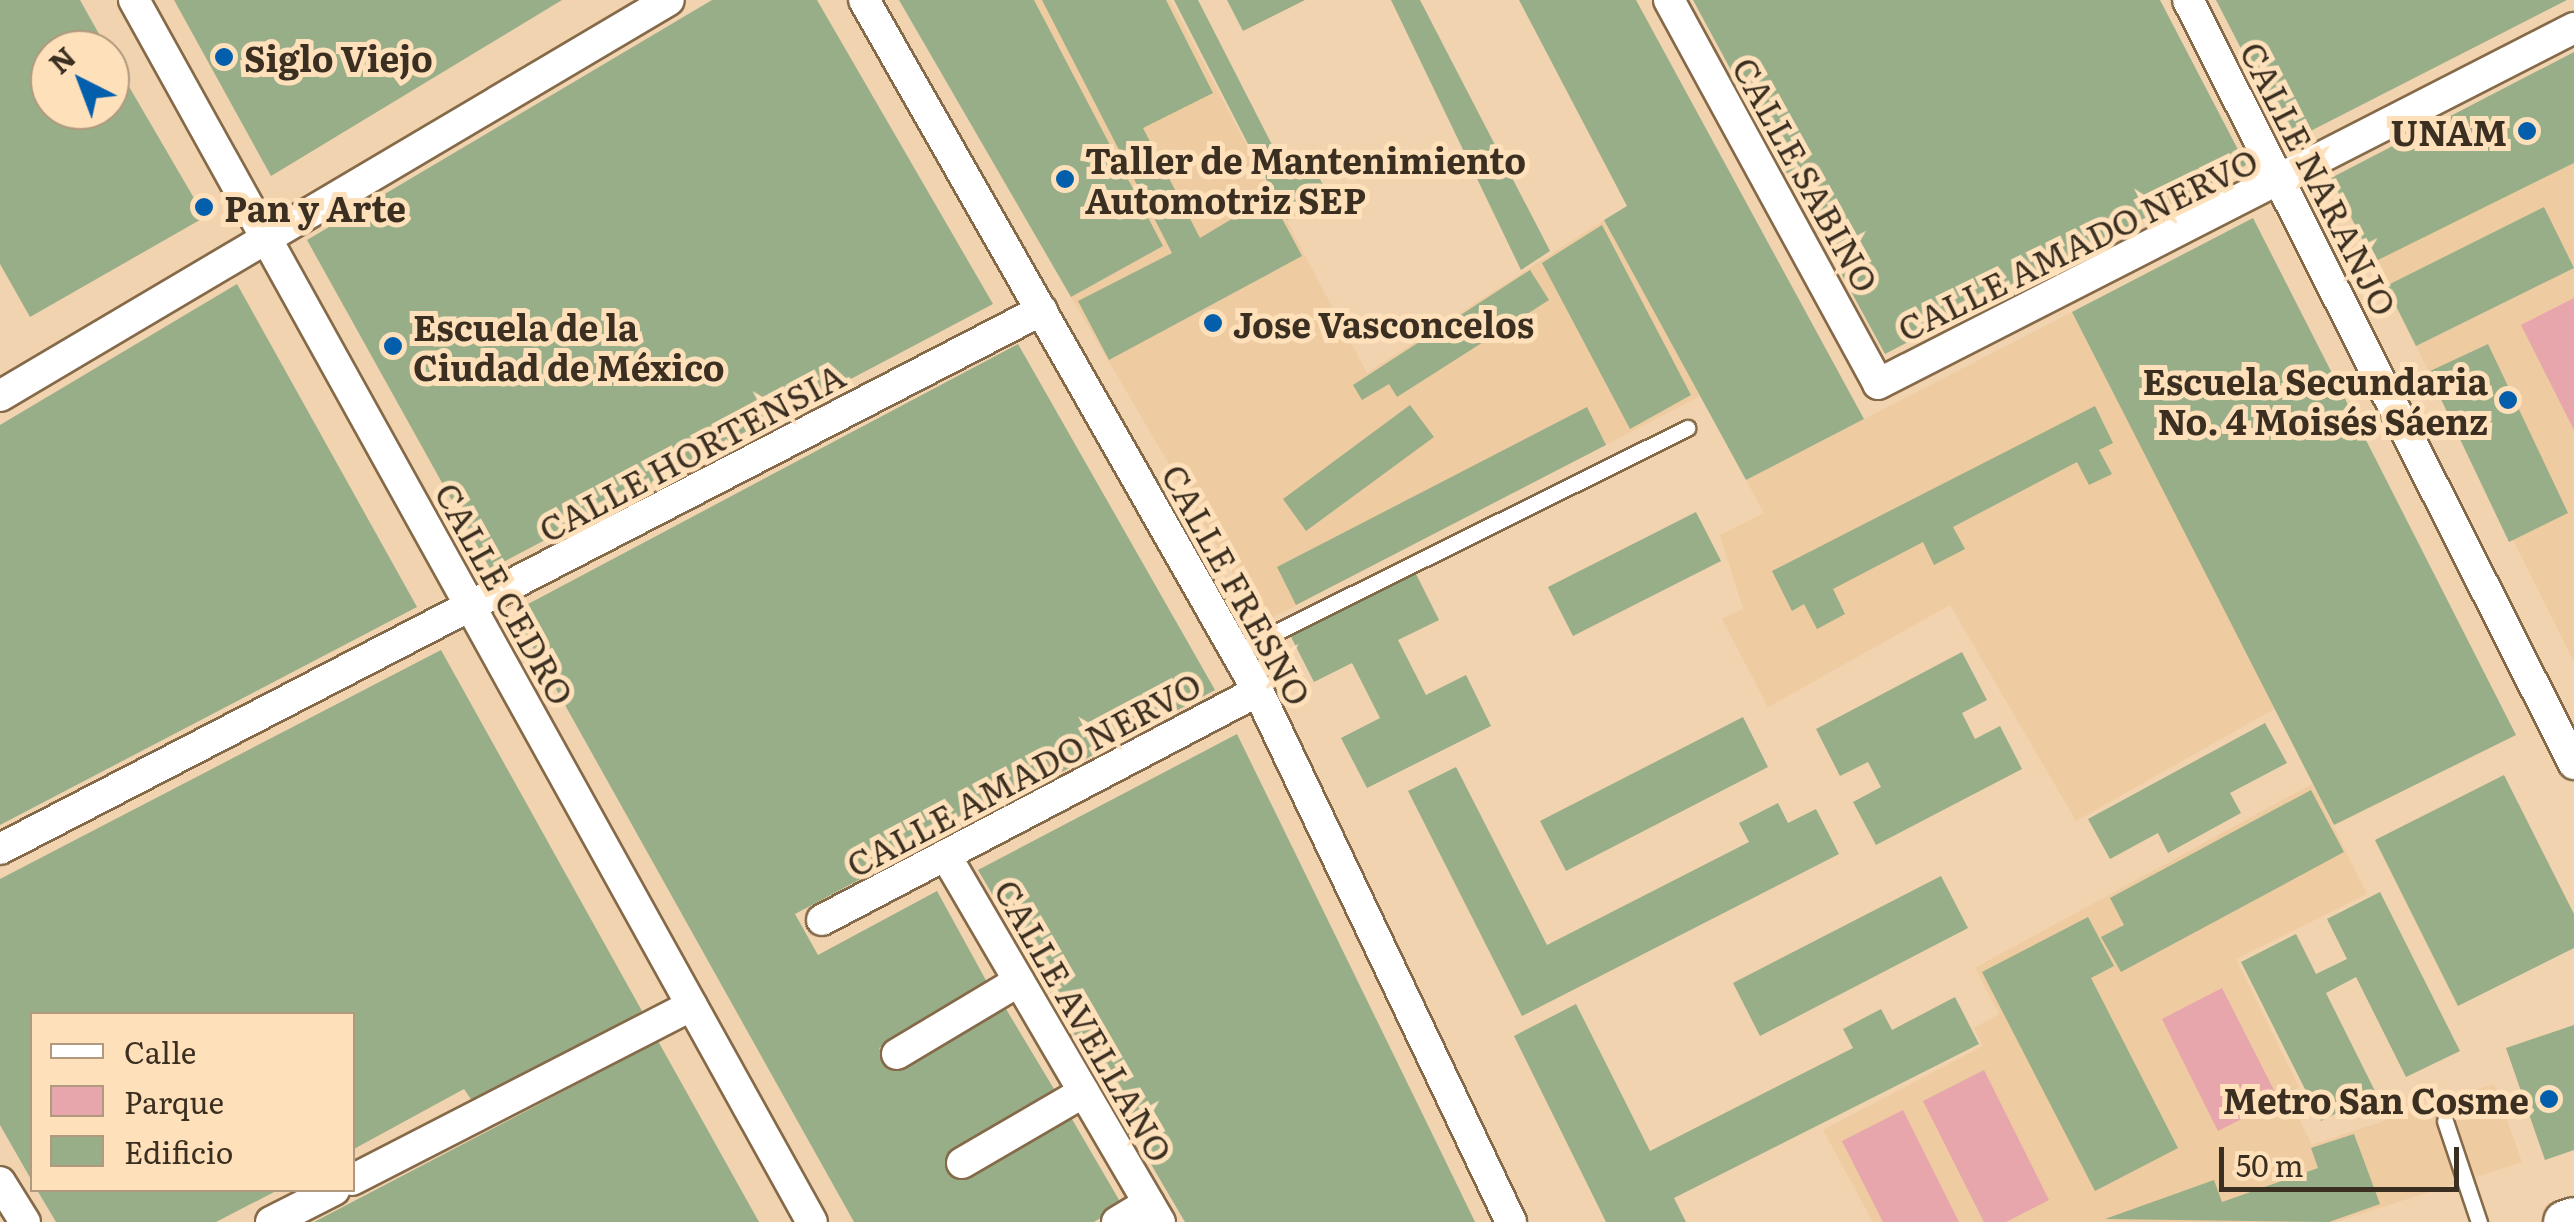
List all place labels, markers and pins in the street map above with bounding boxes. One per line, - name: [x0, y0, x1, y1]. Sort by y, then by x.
- place label: Siglo Viejo: [244, 36, 433, 78]
- marker: Siglo Viejo: [213, 46, 235, 68]
- place label: UNAM: [2391, 110, 2507, 152]
- marker: UNAM: [2516, 120, 2538, 142]
- place label: Taller de Mantenimiento Automotriz SEP: [1085, 138, 1526, 220]
- marker: Taller de Mantenimiento Automotriz SEP: [1054, 168, 1076, 190]
- place label: Pan y Arte: [224, 186, 406, 228]
- marker: Pan y Arte: [193, 196, 215, 218]
- place label: Jose Vasconcelos: [1233, 302, 1534, 344]
- place label: Escuela de la Ciudad de México: [413, 305, 725, 387]
- marker: Jose Vasconcelos: [1202, 312, 1224, 334]
- marker: Escuela de la Ciudad de México: [382, 335, 404, 357]
- place label: Escuela Secundaria No. 4 Moisés Sáenz: [2142, 359, 2488, 441]
- marker: Escuela Secundaria No. 4 Moisés Sáenz: [2497, 389, 2519, 411]
- place label: Metro San Cosme: [2223, 1078, 2529, 1120]
- marker: Metro San Cosme: [2538, 1088, 2560, 1110]

